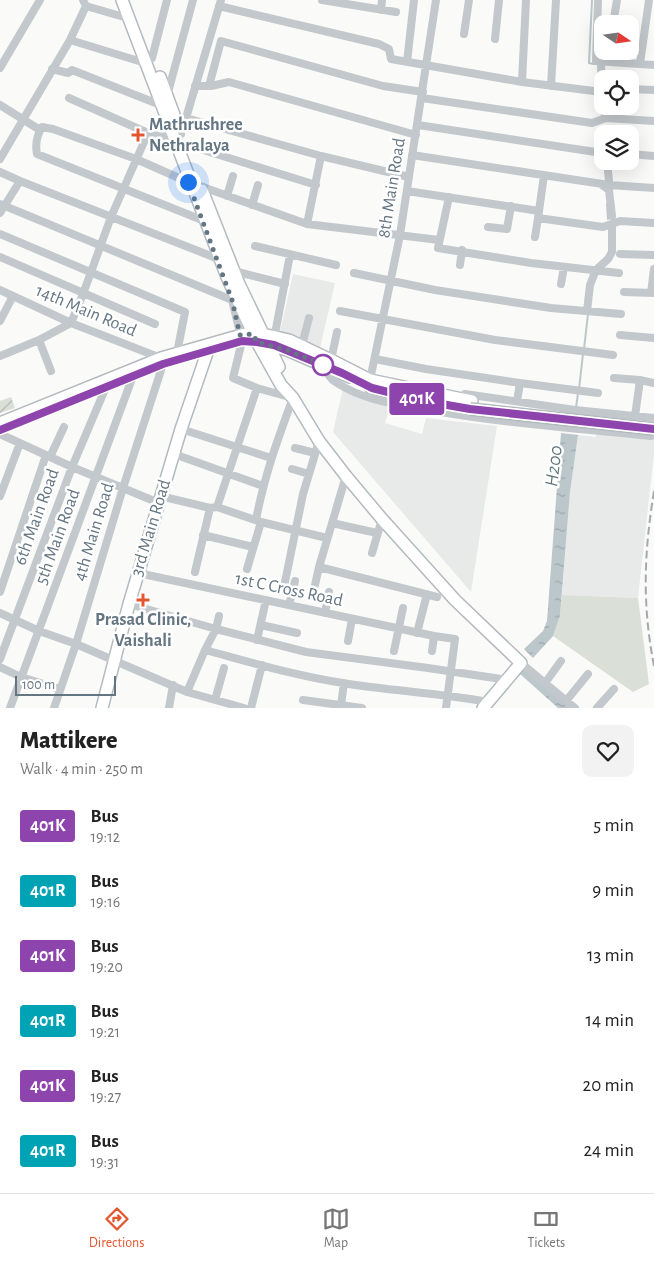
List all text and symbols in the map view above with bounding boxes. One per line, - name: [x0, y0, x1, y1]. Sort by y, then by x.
- north arrow: [594, 15, 639, 60]
- map controls: [594, 15, 639, 170]
- button: locate: [594, 70, 639, 115]
- place label: Mathrushree Nethralaya: [149, 116, 243, 155]
- button: layers: [594, 125, 639, 170]
- marker: Mathrushree Nethralaya: [131, 128, 145, 142]
- street label: 8th Main Road: [375, 137, 409, 239]
- your location: [176, 170, 201, 195]
- street label: 14th Main Road: [33, 282, 139, 340]
- unlabelled marker: [312, 354, 334, 376]
- line badge: 401K: [382, 383, 452, 415]
- text: 401K: [399, 390, 435, 408]
- water label: H200: [542, 444, 566, 488]
- street label: 6th Main Road: [11, 466, 63, 568]
- street label: 3rd Main Road: [128, 477, 174, 579]
- street label: 4th Main Road: [71, 481, 117, 583]
- street label: 5th Main Road: [32, 487, 84, 587]
- street label: 1st C Cross Road: [234, 570, 344, 610]
- marker: Prasad Clinic, Vaishali: [136, 593, 150, 607]
- place label: Prasad Clinic, Vaishali: [95, 611, 191, 650]
- scale bar: [15, 673, 116, 696]
- text: 100 m: [22, 678, 55, 692]
- button: heart: [582, 725, 634, 777]
- text: Mattikere: [20, 729, 117, 753]
- text: Walk · 4 min · 250 m: [20, 761, 143, 777]
- text: Bus: [90, 807, 119, 826]
- text: 5 min: [593, 816, 634, 835]
- text: 401K: [30, 817, 65, 835]
- text: 19:12: [90, 829, 120, 845]
- text: Bus: [91, 872, 119, 891]
- text: 9 min: [592, 881, 634, 900]
- text: 401R: [30, 882, 66, 900]
- text: 19:16: [91, 894, 120, 910]
- text: Bus: [90, 937, 119, 956]
- text: 13 min: [587, 946, 634, 965]
- text: 401K: [30, 947, 65, 965]
- text: 19:20: [90, 959, 123, 975]
- text: Bus: [91, 1002, 119, 1021]
- text: 14 min: [586, 1011, 634, 1030]
- text: 401R: [30, 1012, 66, 1030]
- text: 19:21: [91, 1024, 120, 1040]
- text: Bus: [90, 1067, 119, 1086]
- text: 20 min: [583, 1076, 634, 1095]
- text: 401K: [30, 1077, 65, 1095]
- text: 19:27: [90, 1089, 121, 1105]
- text: Bus: [91, 1132, 119, 1151]
- text: 24 min: [583, 1141, 634, 1160]
- text: 401R: [30, 1142, 66, 1160]
- text: 19:31: [91, 1154, 119, 1170]
- tab: Directions: [89, 1205, 145, 1252]
- tab: Map: [322, 1205, 350, 1252]
- tab: Tickets: [527, 1205, 565, 1252]

